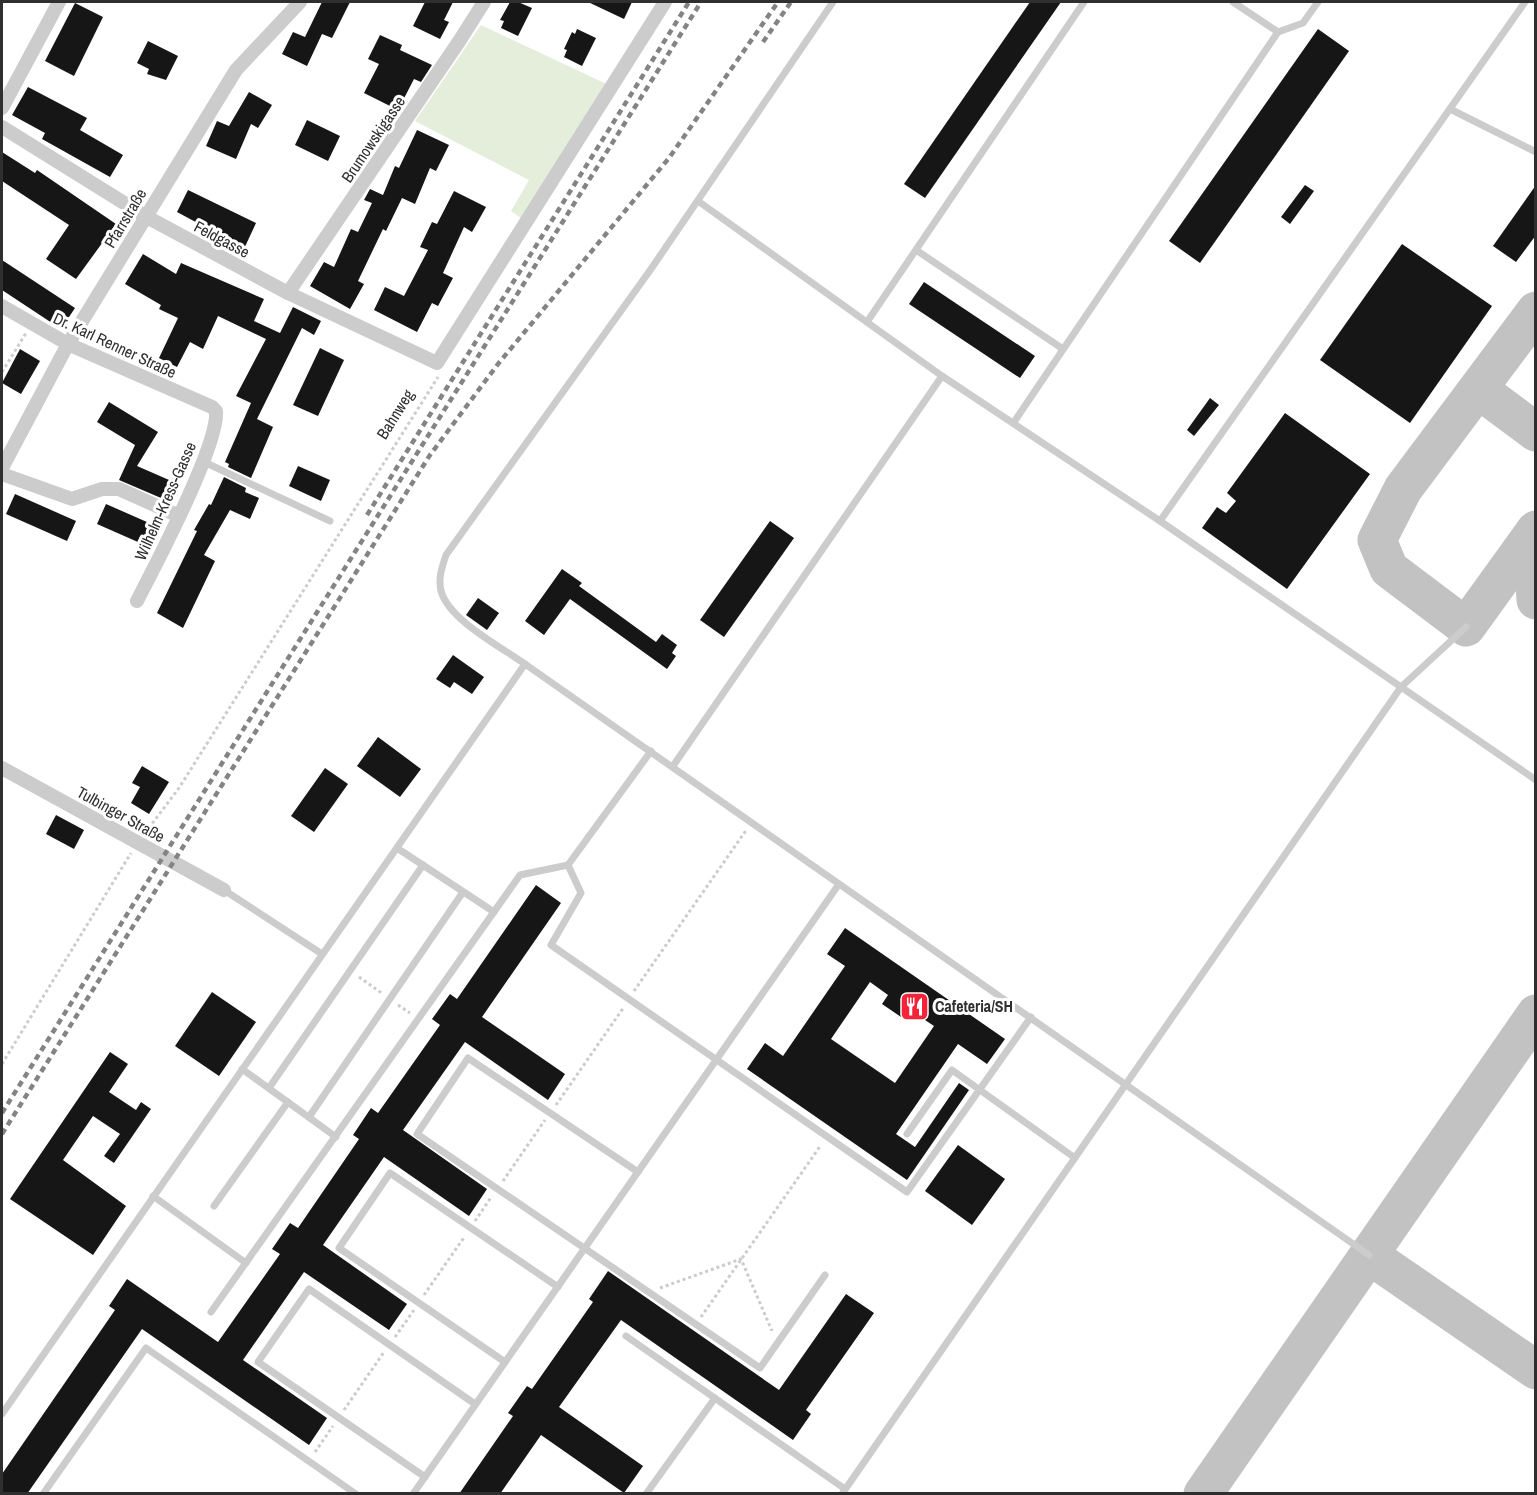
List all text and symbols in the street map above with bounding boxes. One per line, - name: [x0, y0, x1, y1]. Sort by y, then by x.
- street label: Brumowskigasse: [336, 91, 410, 187]
- street label: Pfarrstraße: [99, 184, 151, 252]
- street label: Feldgasse: [190, 215, 254, 263]
- street label: Dr. Karl Renner Straße: [50, 307, 180, 383]
- street label: Bahnweg: [371, 384, 419, 443]
- street label: Wilhelm-Kress-Gasse: [129, 438, 201, 564]
- street label: Tulbinger Straße: [73, 781, 169, 847]
- restaurant icon: Cafeteria/SH: [898, 990, 930, 1022]
- place label: Cafeteria/SH: [935, 995, 1013, 1017]

